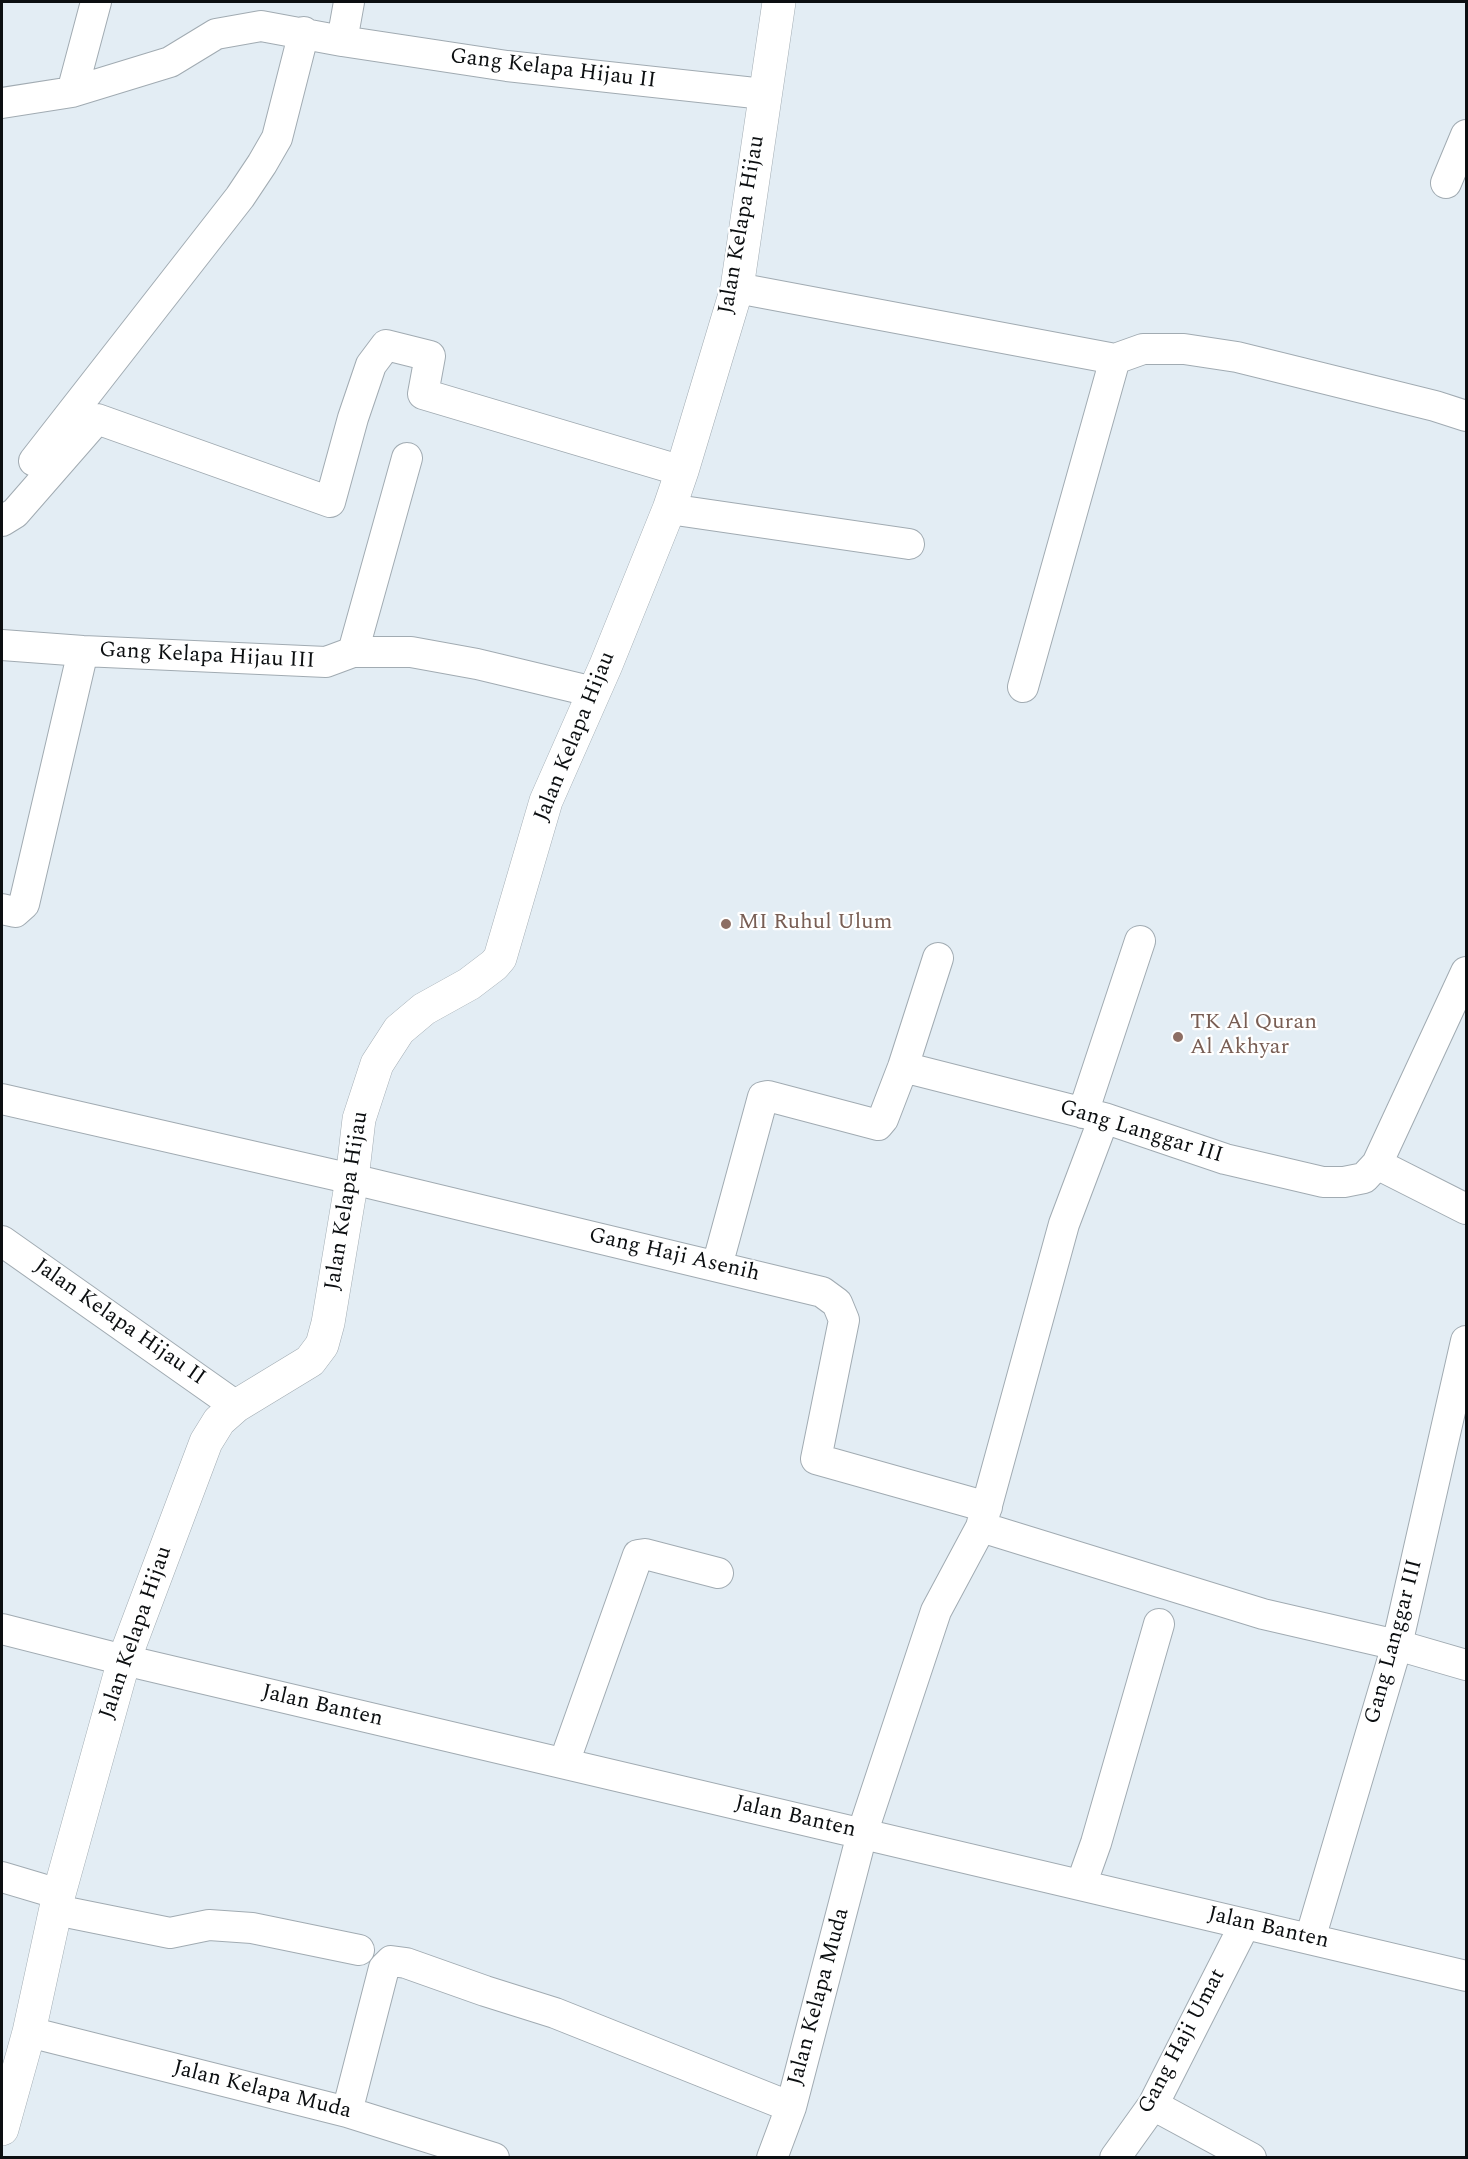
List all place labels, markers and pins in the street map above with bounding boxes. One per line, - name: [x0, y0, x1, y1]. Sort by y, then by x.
- place label: MI Ruhul Ulum: [738, 911, 892, 937]
- marker: MI Ruhul Ulum: [719, 917, 733, 931]
- place label: TK Al Quran Al Akhyar: [1190, 1011, 1317, 1062]
- marker: TK Al Quran Al Akhyar: [1171, 1030, 1185, 1044]

